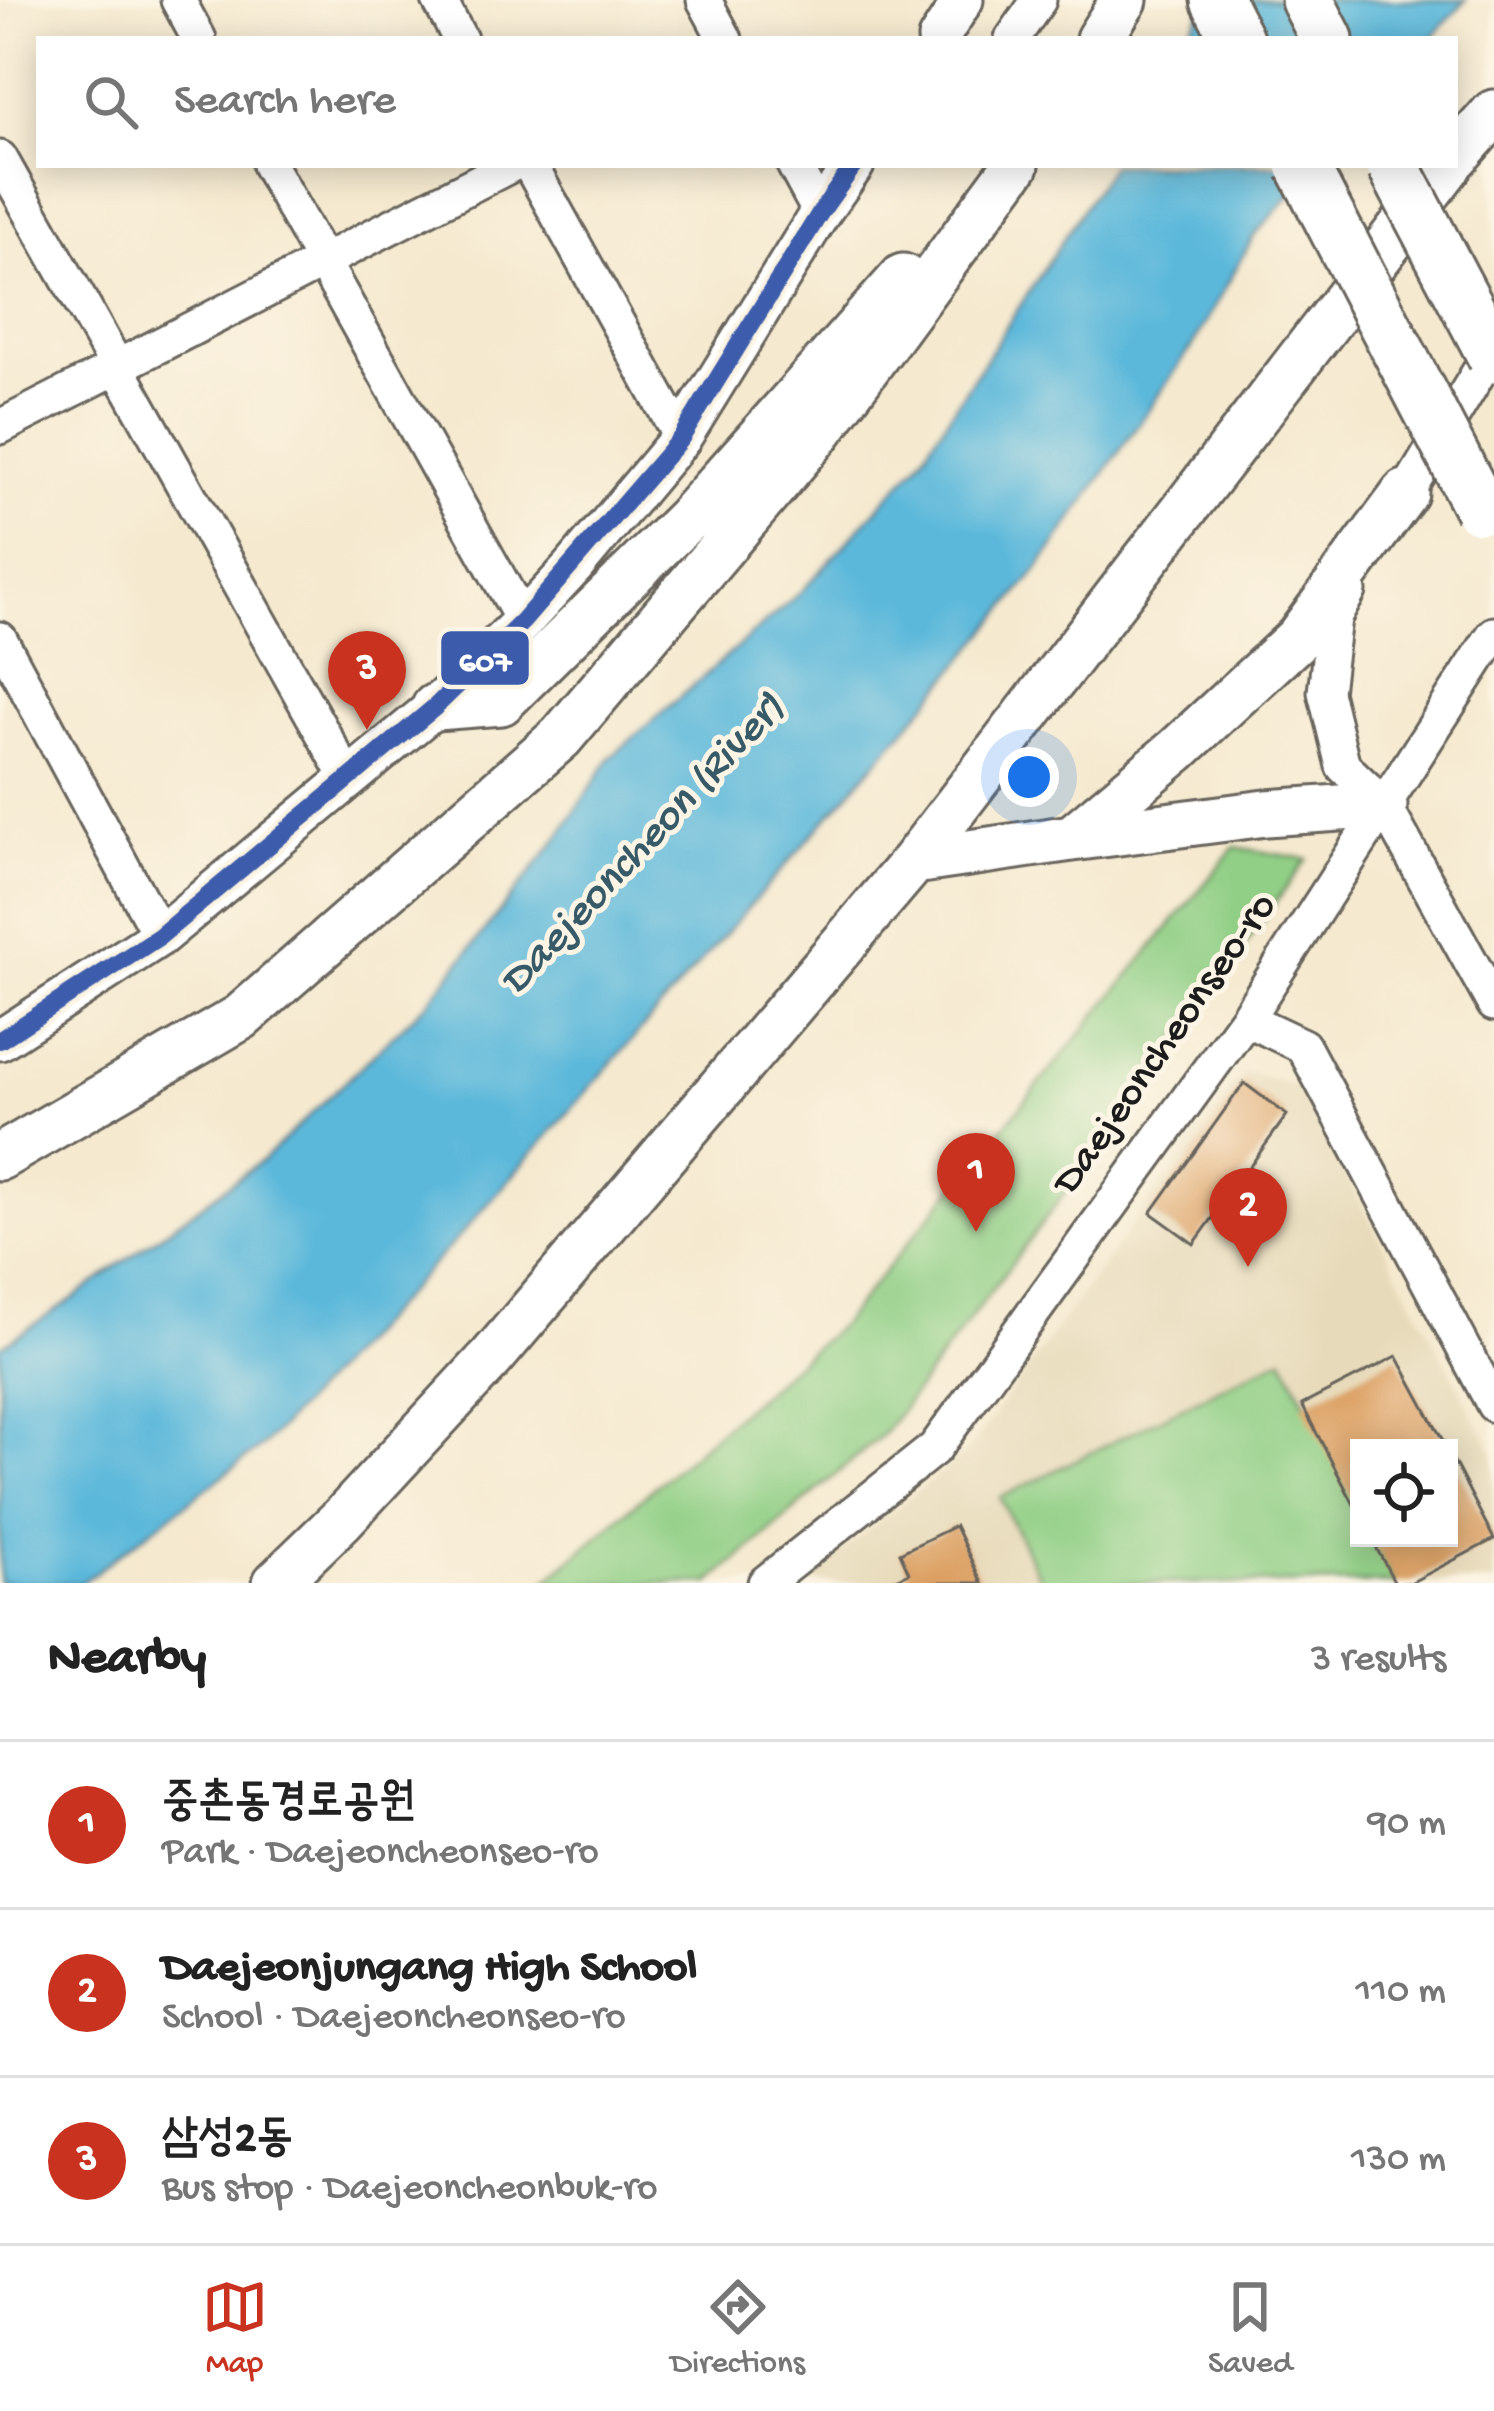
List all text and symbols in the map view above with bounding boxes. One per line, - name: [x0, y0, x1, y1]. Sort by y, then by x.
- search box: [36, 36, 1458, 168]
- icon: search: [78, 69, 144, 135]
- text: Search here: [174, 76, 396, 129]
- line badge: 607: [439, 629, 531, 687]
- pin: 3: [328, 631, 406, 730]
- text: 607: [459, 645, 513, 683]
- water label: Daejeoncheon (River): [490, 683, 798, 1008]
- your location: [999, 747, 1059, 807]
- street label: Daejeoncheonseo-ro: [1043, 885, 1289, 1208]
- pin: 1: [937, 1133, 1015, 1232]
- pin: 2: [1209, 1168, 1287, 1267]
- map controls: [1350, 1439, 1458, 1547]
- button: locate: [1350, 1439, 1458, 1547]
- text: Nearby: [48, 1631, 206, 1691]
- text: 3 results: [1311, 1638, 1446, 1684]
- text: 중촌동경로공원: [162, 1778, 415, 1831]
- text: 1: [79, 1802, 95, 1848]
- text: 90 m: [1367, 1802, 1446, 1848]
- text: Park · Daejeoncheonseo-ro: [162, 1831, 599, 1877]
- text: Daejeonjungang High School: [162, 1943, 697, 1996]
- text: 2: [77, 1970, 97, 2016]
- text: 110 m: [1355, 1970, 1446, 2016]
- text: School · Daejeoncheonseo-ro: [162, 1996, 626, 2042]
- text: 삼성2동: [162, 2114, 293, 2167]
- text: 3: [77, 2138, 97, 2184]
- text: 130 m: [1351, 2138, 1446, 2184]
- text: Bus stop · Daejeoncheonbuk-ro: [162, 2167, 657, 2213]
- tab: Map: [202, 2274, 268, 2384]
- tab: Directions: [671, 2274, 805, 2384]
- tab: Saved: [1208, 2274, 1292, 2384]

